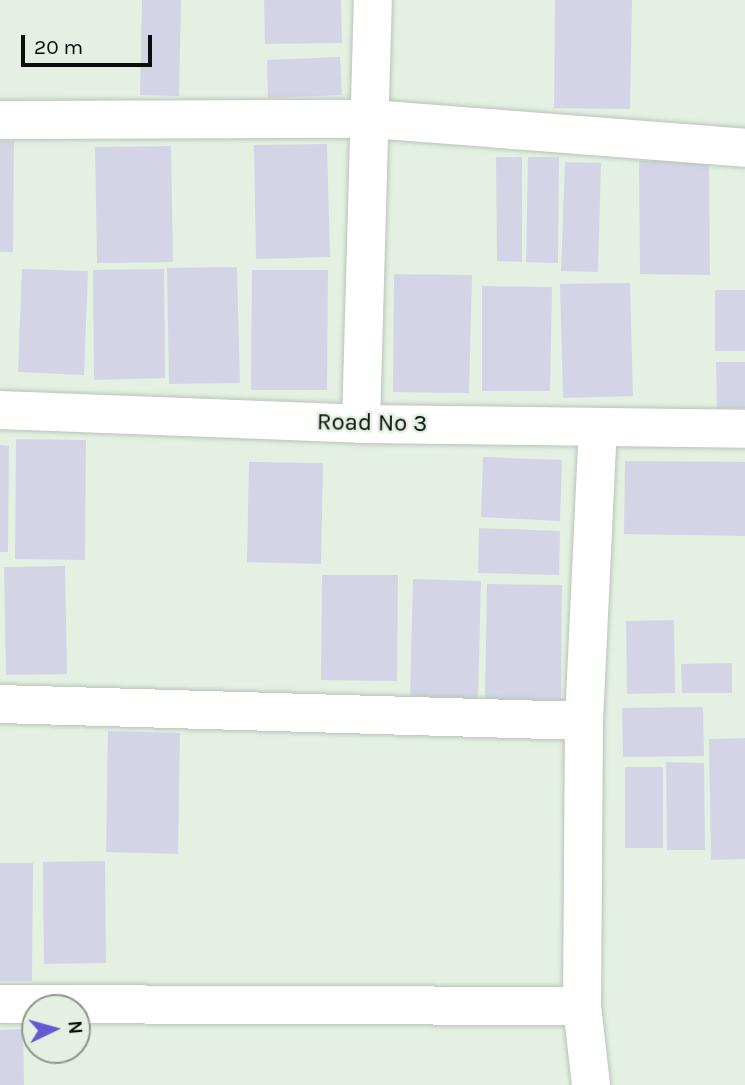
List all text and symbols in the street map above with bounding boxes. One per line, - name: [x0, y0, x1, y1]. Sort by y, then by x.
- scale bar: [24, 21, 156, 65]
- text: 20 m: [34, 35, 83, 59]
- street label: Road No 3: [317, 408, 427, 438]
- north arrow: [21, 994, 91, 1064]
- text: N: [63, 1020, 86, 1035]

